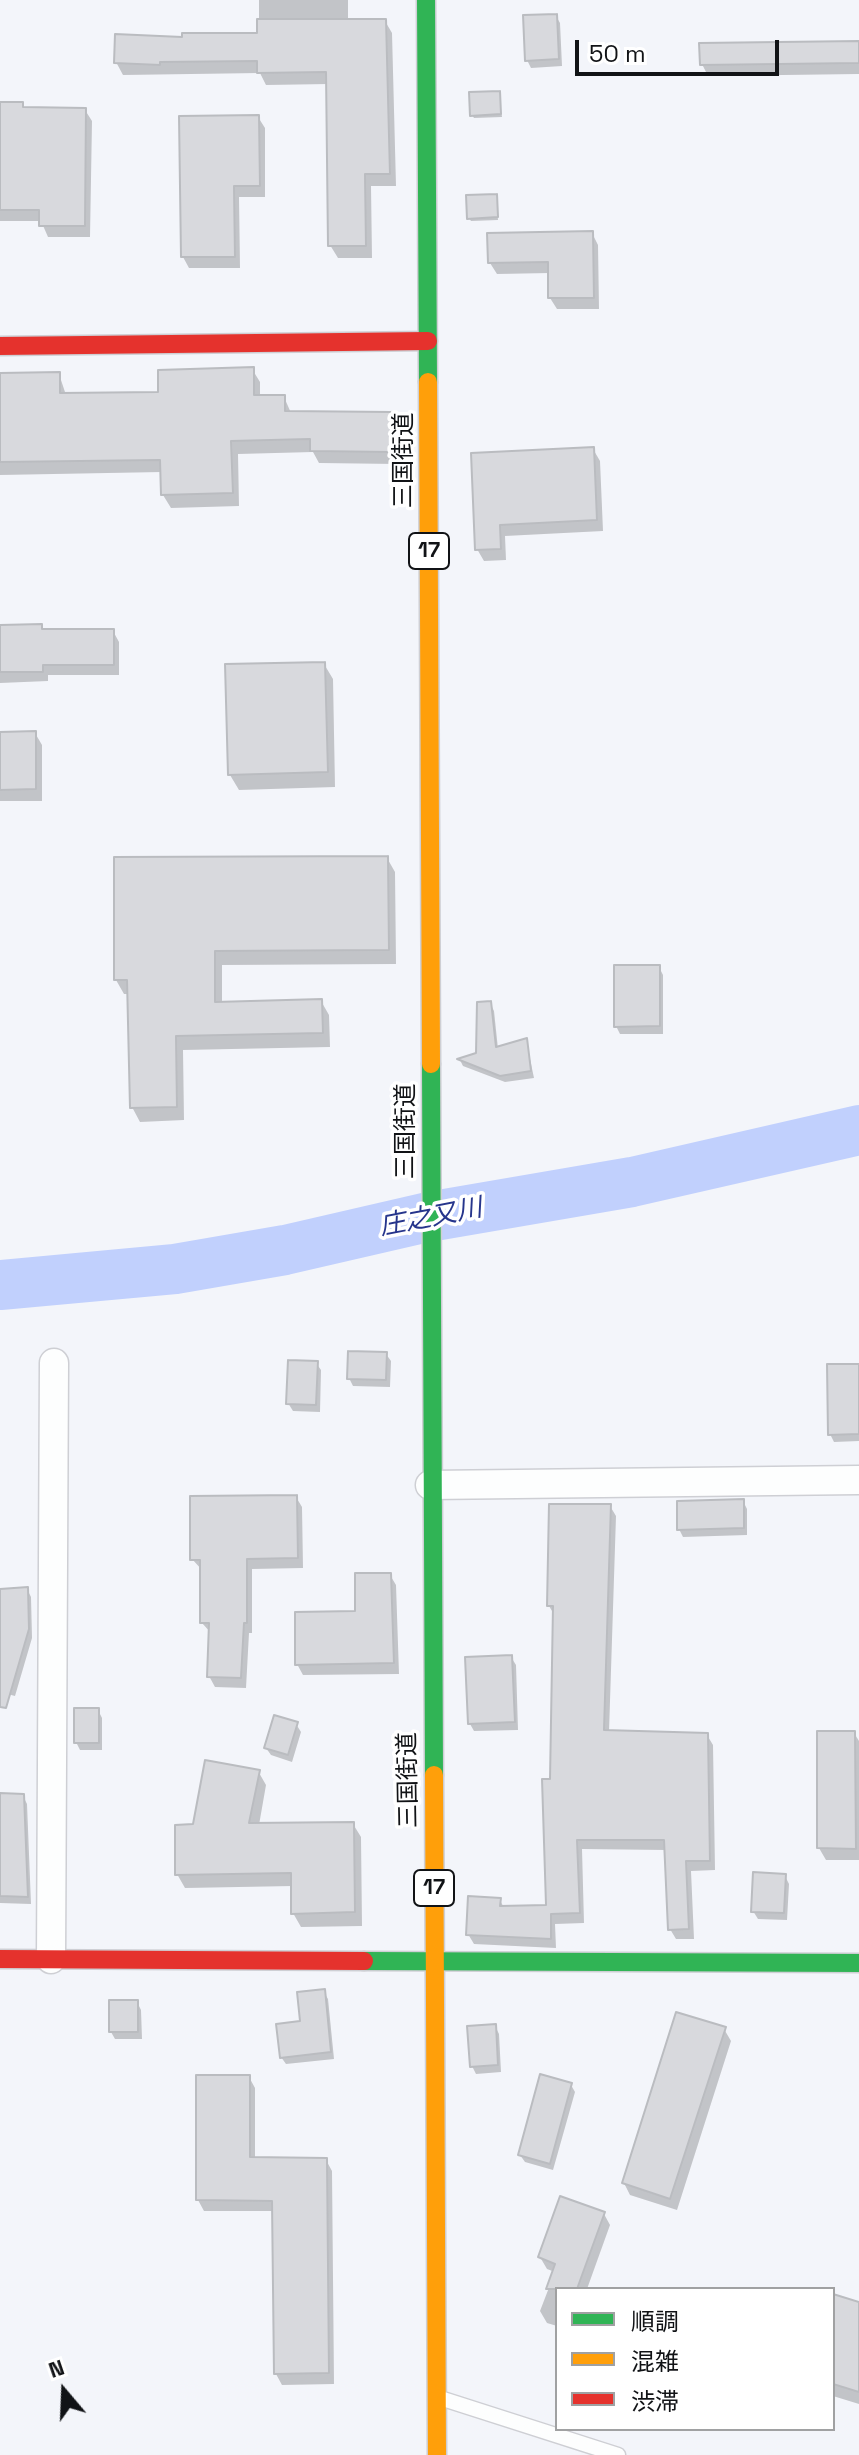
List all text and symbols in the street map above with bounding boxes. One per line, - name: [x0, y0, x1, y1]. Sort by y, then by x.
- scale bar: [579, 24, 783, 74]
- text: 50 m: [589, 38, 646, 69]
- street label: 三国街道: [390, 412, 418, 508]
- road number: 17: [409, 533, 449, 569]
- street label: 三国街道: [392, 1083, 420, 1179]
- water label: 庄之又川: [377, 1193, 485, 1243]
- street label: 三国街道: [394, 1732, 424, 1828]
- road number: 17: [414, 1870, 454, 1906]
- legend: [555, 2287, 835, 2431]
- text: 順調: [631, 2306, 679, 2337]
- text: 混雑: [631, 2346, 679, 2377]
- north arrow: [24, 2351, 104, 2431]
- text: N: [45, 2353, 68, 2384]
- text: 渋滞: [631, 2386, 679, 2417]

